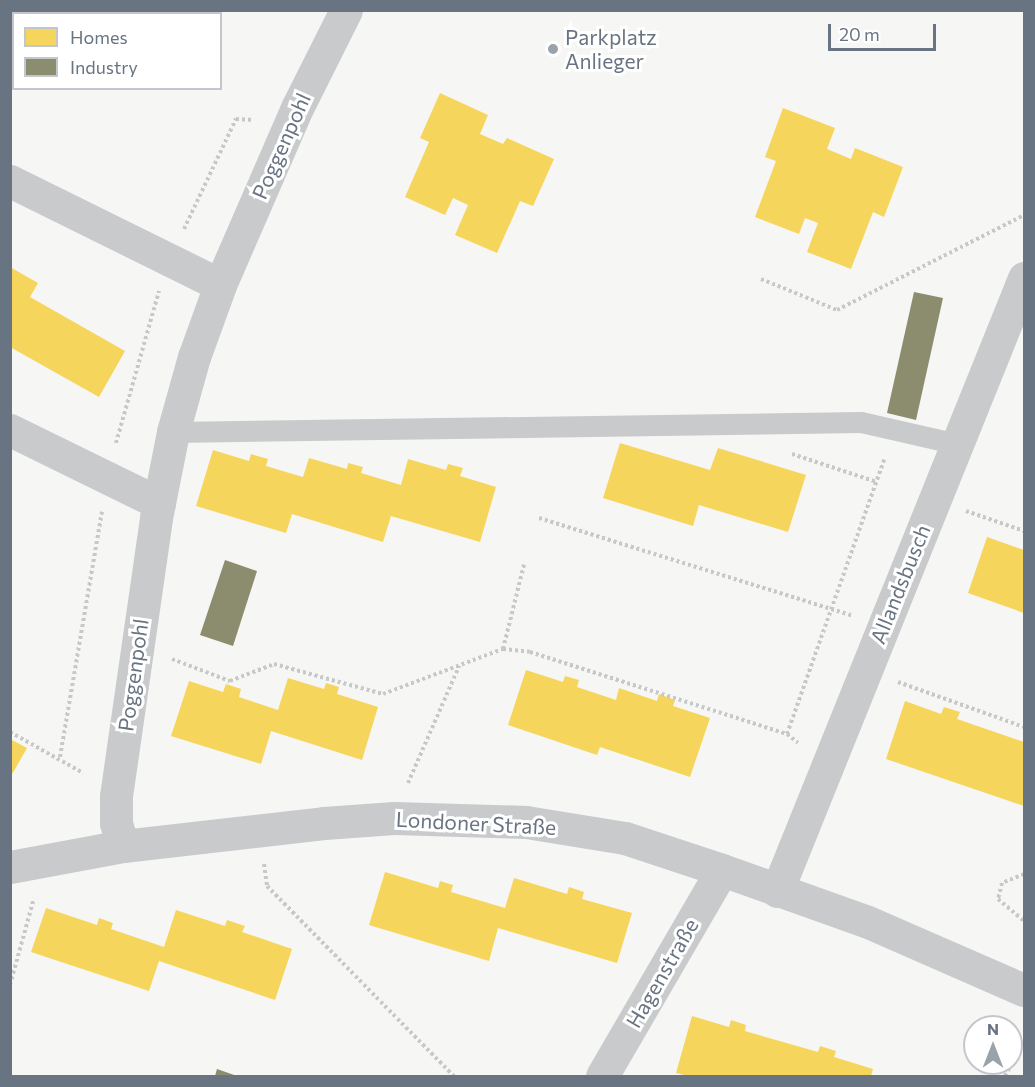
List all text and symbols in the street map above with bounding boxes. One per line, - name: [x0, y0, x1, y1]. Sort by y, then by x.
- legend: [12, 12, 222, 90]
- scale bar: [831, 12, 939, 50]
- text: 20 m: [839, 23, 880, 45]
- place label: Parkplatz Anlieger: [565, 24, 657, 74]
- text: Homes: [70, 26, 128, 48]
- marker: Parkplatz Anlieger: [546, 42, 560, 56]
- text: Industry: [70, 56, 138, 78]
- street label: Poggenpohl: [246, 89, 316, 203]
- street label: Allandsbusch: [865, 521, 935, 647]
- street label: Poggenpohl: [113, 617, 153, 733]
- street label: Londoner Straße: [395, 806, 557, 840]
- street label: Hagenstraße: [621, 914, 703, 1032]
- north arrow: [963, 1015, 1023, 1075]
- text: N: [987, 1019, 999, 1038]

